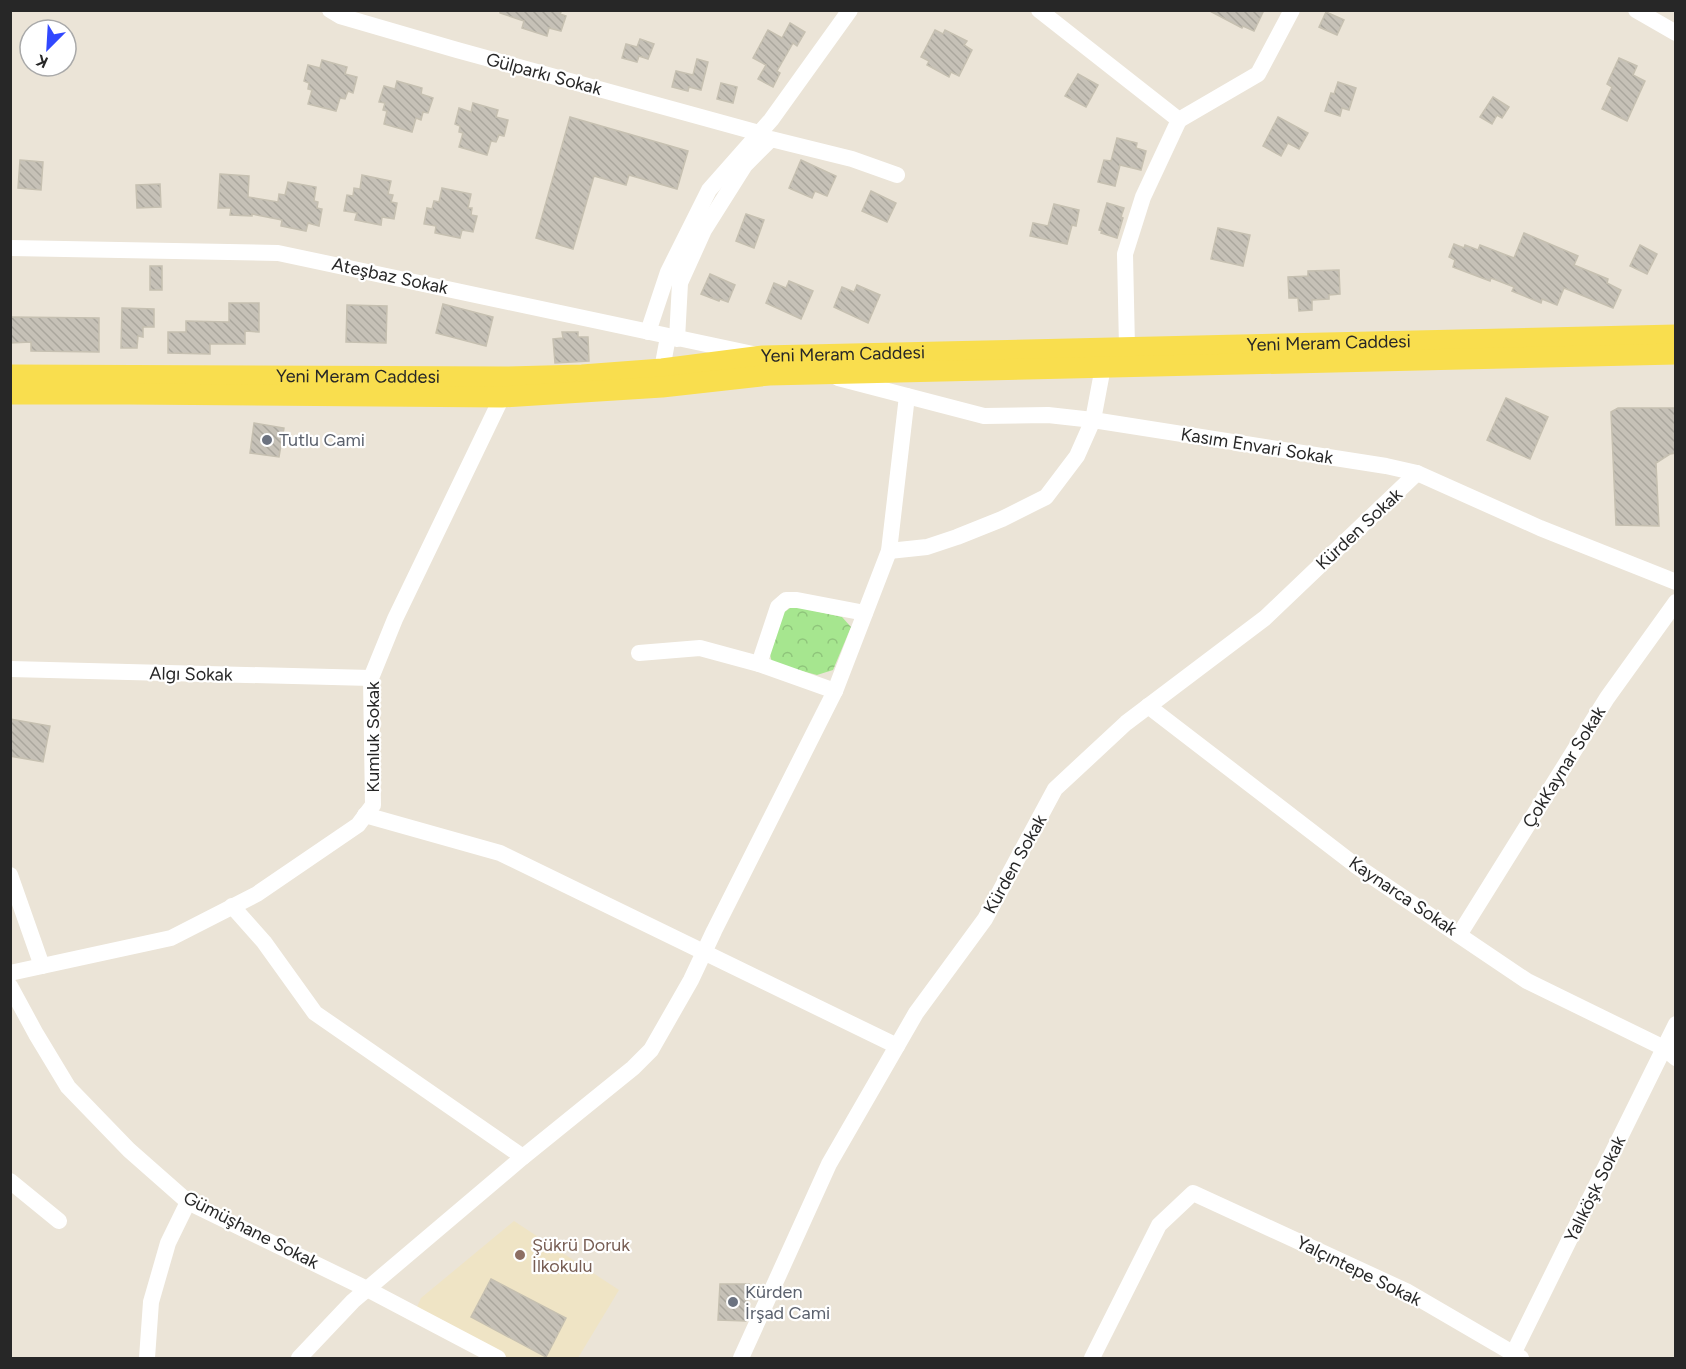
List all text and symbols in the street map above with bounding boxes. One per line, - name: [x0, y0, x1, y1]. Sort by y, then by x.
- north arrow: [18, 18, 78, 78]
- street label: Gülparkı Sokak: [484, 48, 605, 100]
- text: K: [33, 50, 51, 72]
- street label: Ateşbaz Sokak: [330, 253, 450, 299]
- street label: Yeni Meram Caddesi: [1246, 330, 1411, 356]
- street label: Yeni Meram Caddesi: [761, 341, 925, 367]
- street label: Yeni Meram Caddesi: [276, 365, 440, 388]
- street label: Kasım Envari Sokak: [1179, 423, 1335, 469]
- place label: Tutlu Cami: [279, 429, 365, 451]
- marker: Tutlu Cami: [260, 433, 274, 447]
- street label: Kürden Sokak: [1311, 483, 1407, 575]
- street label: Algı Sokak: [149, 662, 233, 686]
- street label: Kumluk Sokak: [362, 681, 384, 793]
- street label: ÇokKaynar Sokak: [1518, 702, 1610, 832]
- street label: Kürden Sokak: [979, 810, 1051, 917]
- street label: Kaynarca Sokak: [1345, 852, 1462, 940]
- street label: Yalıköşk Sokak: [1560, 1132, 1630, 1246]
- street label: Gümüşhane Sokak: [180, 1186, 323, 1274]
- street label: Yalçıntepe Sokak: [1293, 1231, 1425, 1311]
- place label: Şükrü Doruk İlkokulu: [532, 1234, 630, 1277]
- marker: Şükrü Doruk İlkokulu: [513, 1248, 527, 1262]
- place label: Kürden İrşad Cami: [745, 1281, 830, 1324]
- marker: Kürden İrşad Cami: [726, 1295, 740, 1309]

